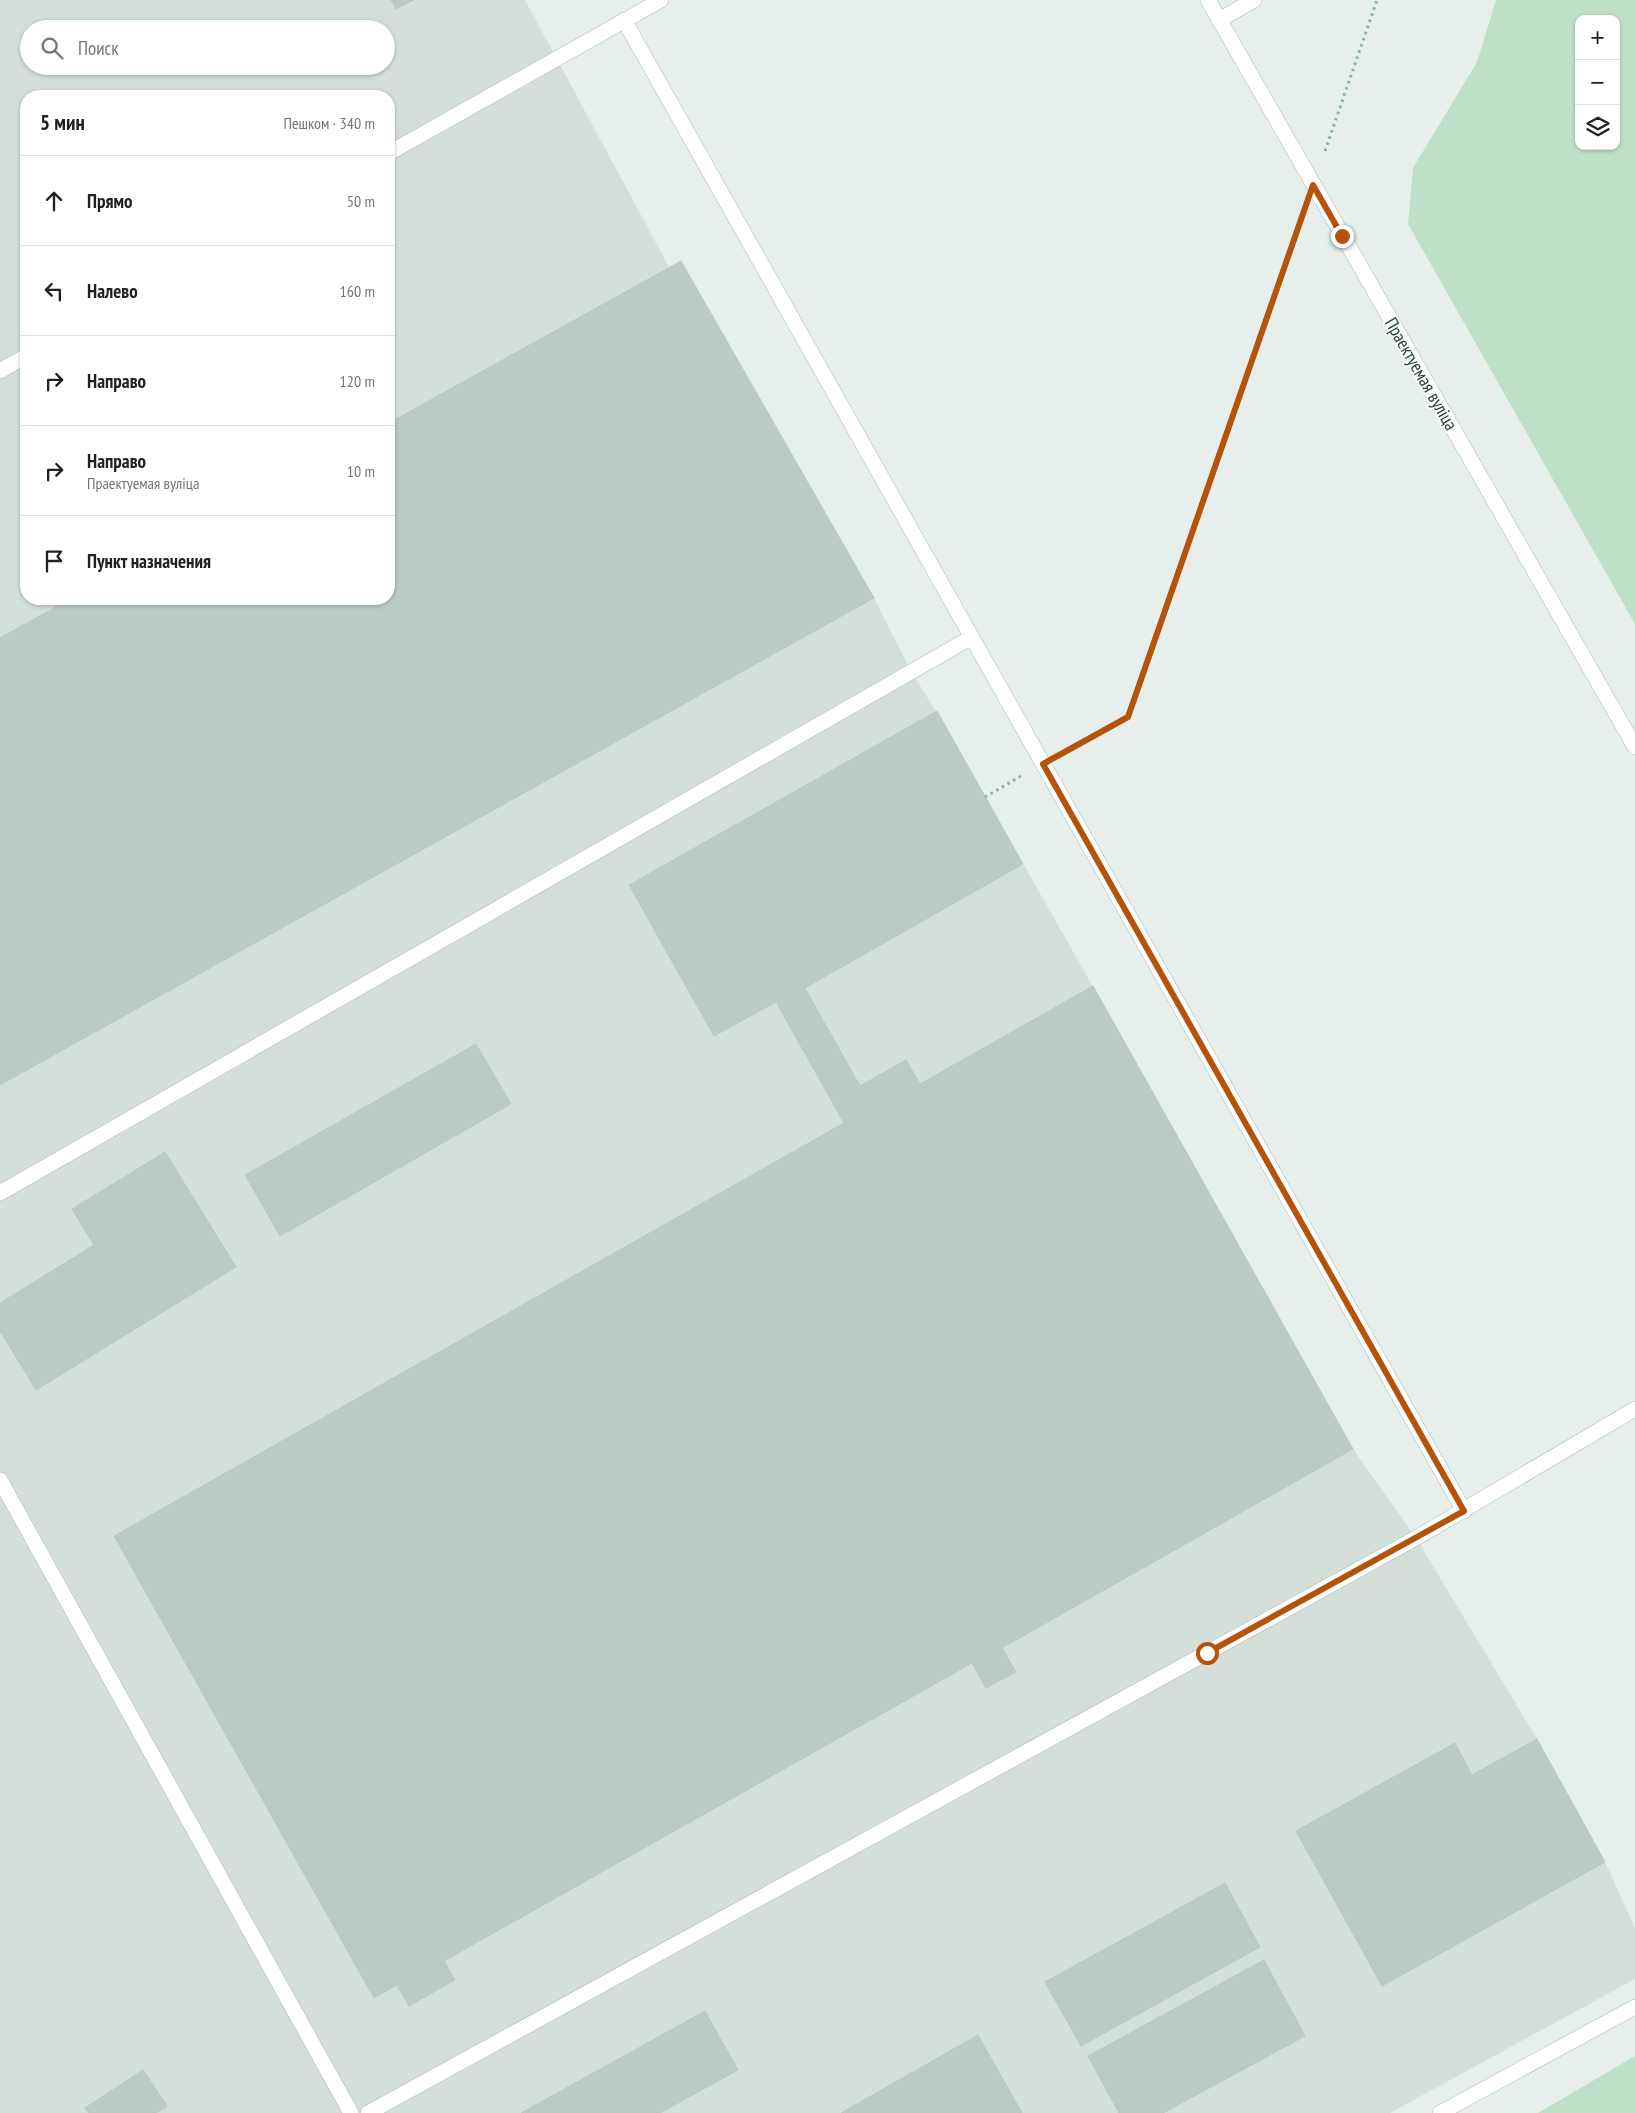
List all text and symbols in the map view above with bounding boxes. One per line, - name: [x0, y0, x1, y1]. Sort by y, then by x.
- map controls: [1575, 15, 1620, 150]
- button: +: [1575, 15, 1620, 60]
- search box: [20, 20, 395, 75]
- icon: search: [38, 34, 66, 62]
- text: Поиск: [78, 36, 119, 60]
- button: −: [1575, 60, 1620, 105]
- button: layers: [1575, 105, 1620, 150]
- text: 5 мин: [40, 109, 85, 136]
- text: Пешком · 340 m: [284, 113, 375, 133]
- icon: ahead: [40, 187, 68, 215]
- text: Прямо: [87, 189, 132, 213]
- text: 50 m: [347, 191, 375, 211]
- route end: [1331, 225, 1354, 248]
- icon: left: [40, 277, 68, 305]
- text: Налево: [87, 279, 138, 303]
- text: 160 m: [340, 281, 375, 301]
- street label: Праектуемая вуліца: [1380, 313, 1463, 434]
- icon: right: [40, 367, 68, 395]
- text: Направо: [87, 369, 146, 393]
- text: 120 m: [340, 371, 375, 391]
- text: Направо: [87, 449, 146, 473]
- icon: right: [40, 457, 68, 485]
- text: 10 m: [347, 461, 375, 481]
- text: Праектуемая вуліца: [87, 473, 199, 493]
- icon: arrive: [40, 547, 68, 575]
- text: Пункт назначения: [87, 549, 211, 573]
- route start: [1196, 1642, 1219, 1665]

